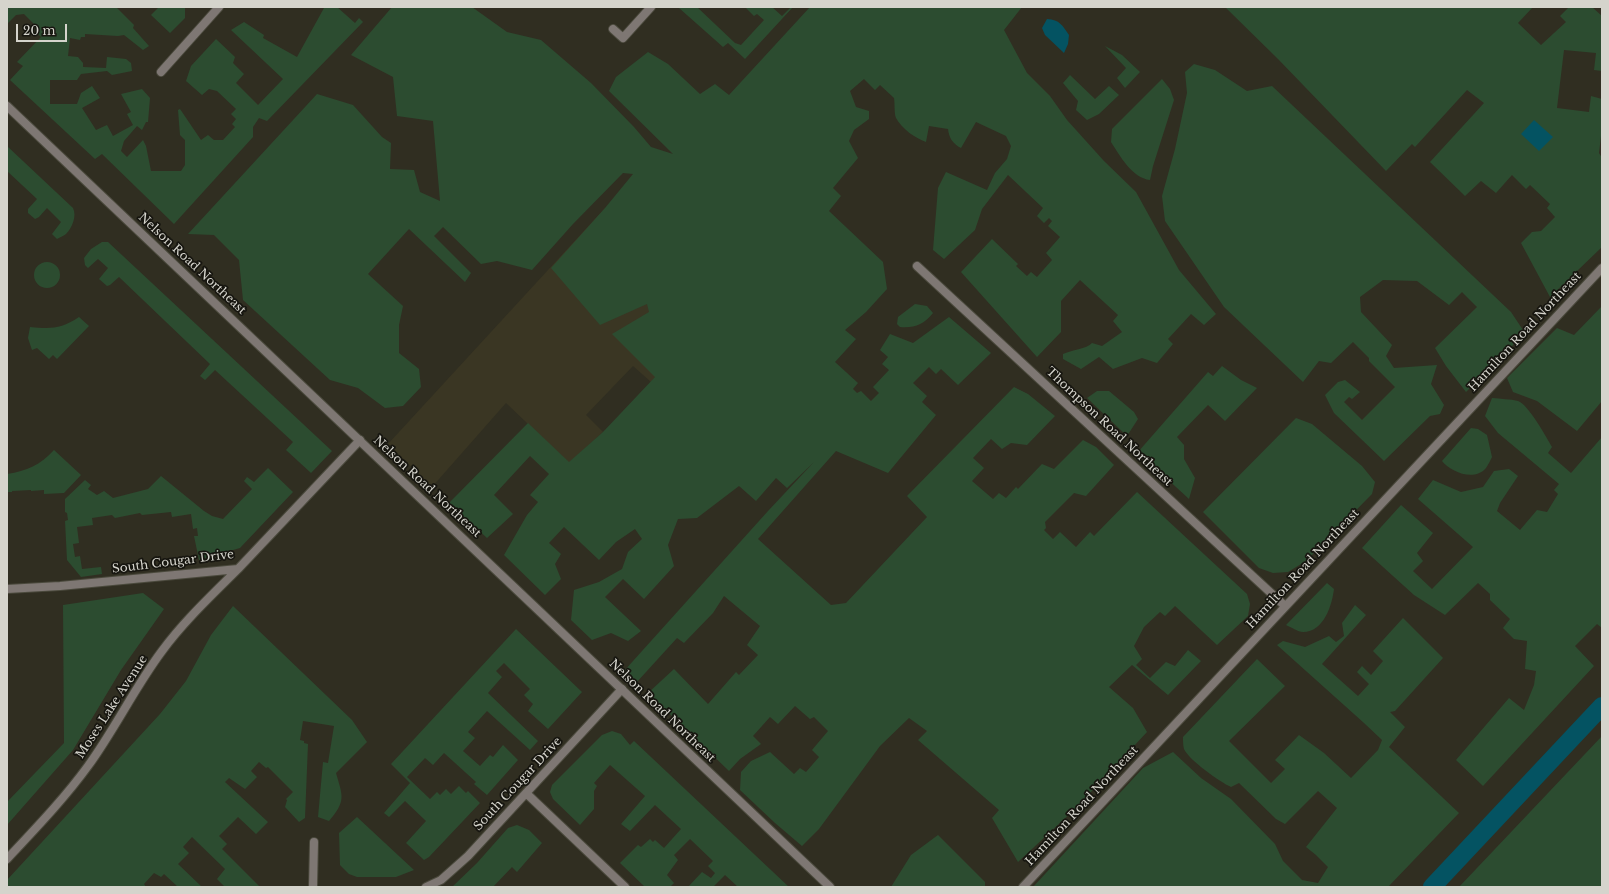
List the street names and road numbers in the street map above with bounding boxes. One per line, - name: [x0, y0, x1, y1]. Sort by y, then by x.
- street label: Nelson Road Northeast: [135, 210, 249, 318]
- street label: Hamilton Road Northeast: [1466, 269, 1584, 395]
- street label: Thompson Road Northeast: [1043, 365, 1175, 489]
- street label: Nelson Road Northeast: [370, 433, 484, 541]
- street label: Hamilton Road Northeast: [1244, 506, 1362, 632]
- street label: South Cougar Drive: [111, 547, 235, 577]
- street label: Moses Lake Avenue: [73, 653, 151, 761]
- street label: Nelson Road Northeast: [606, 657, 718, 765]
- street label: South Cougar Drive: [471, 734, 565, 834]
- street label: Hamilton Road Northeast: [1023, 743, 1141, 869]

